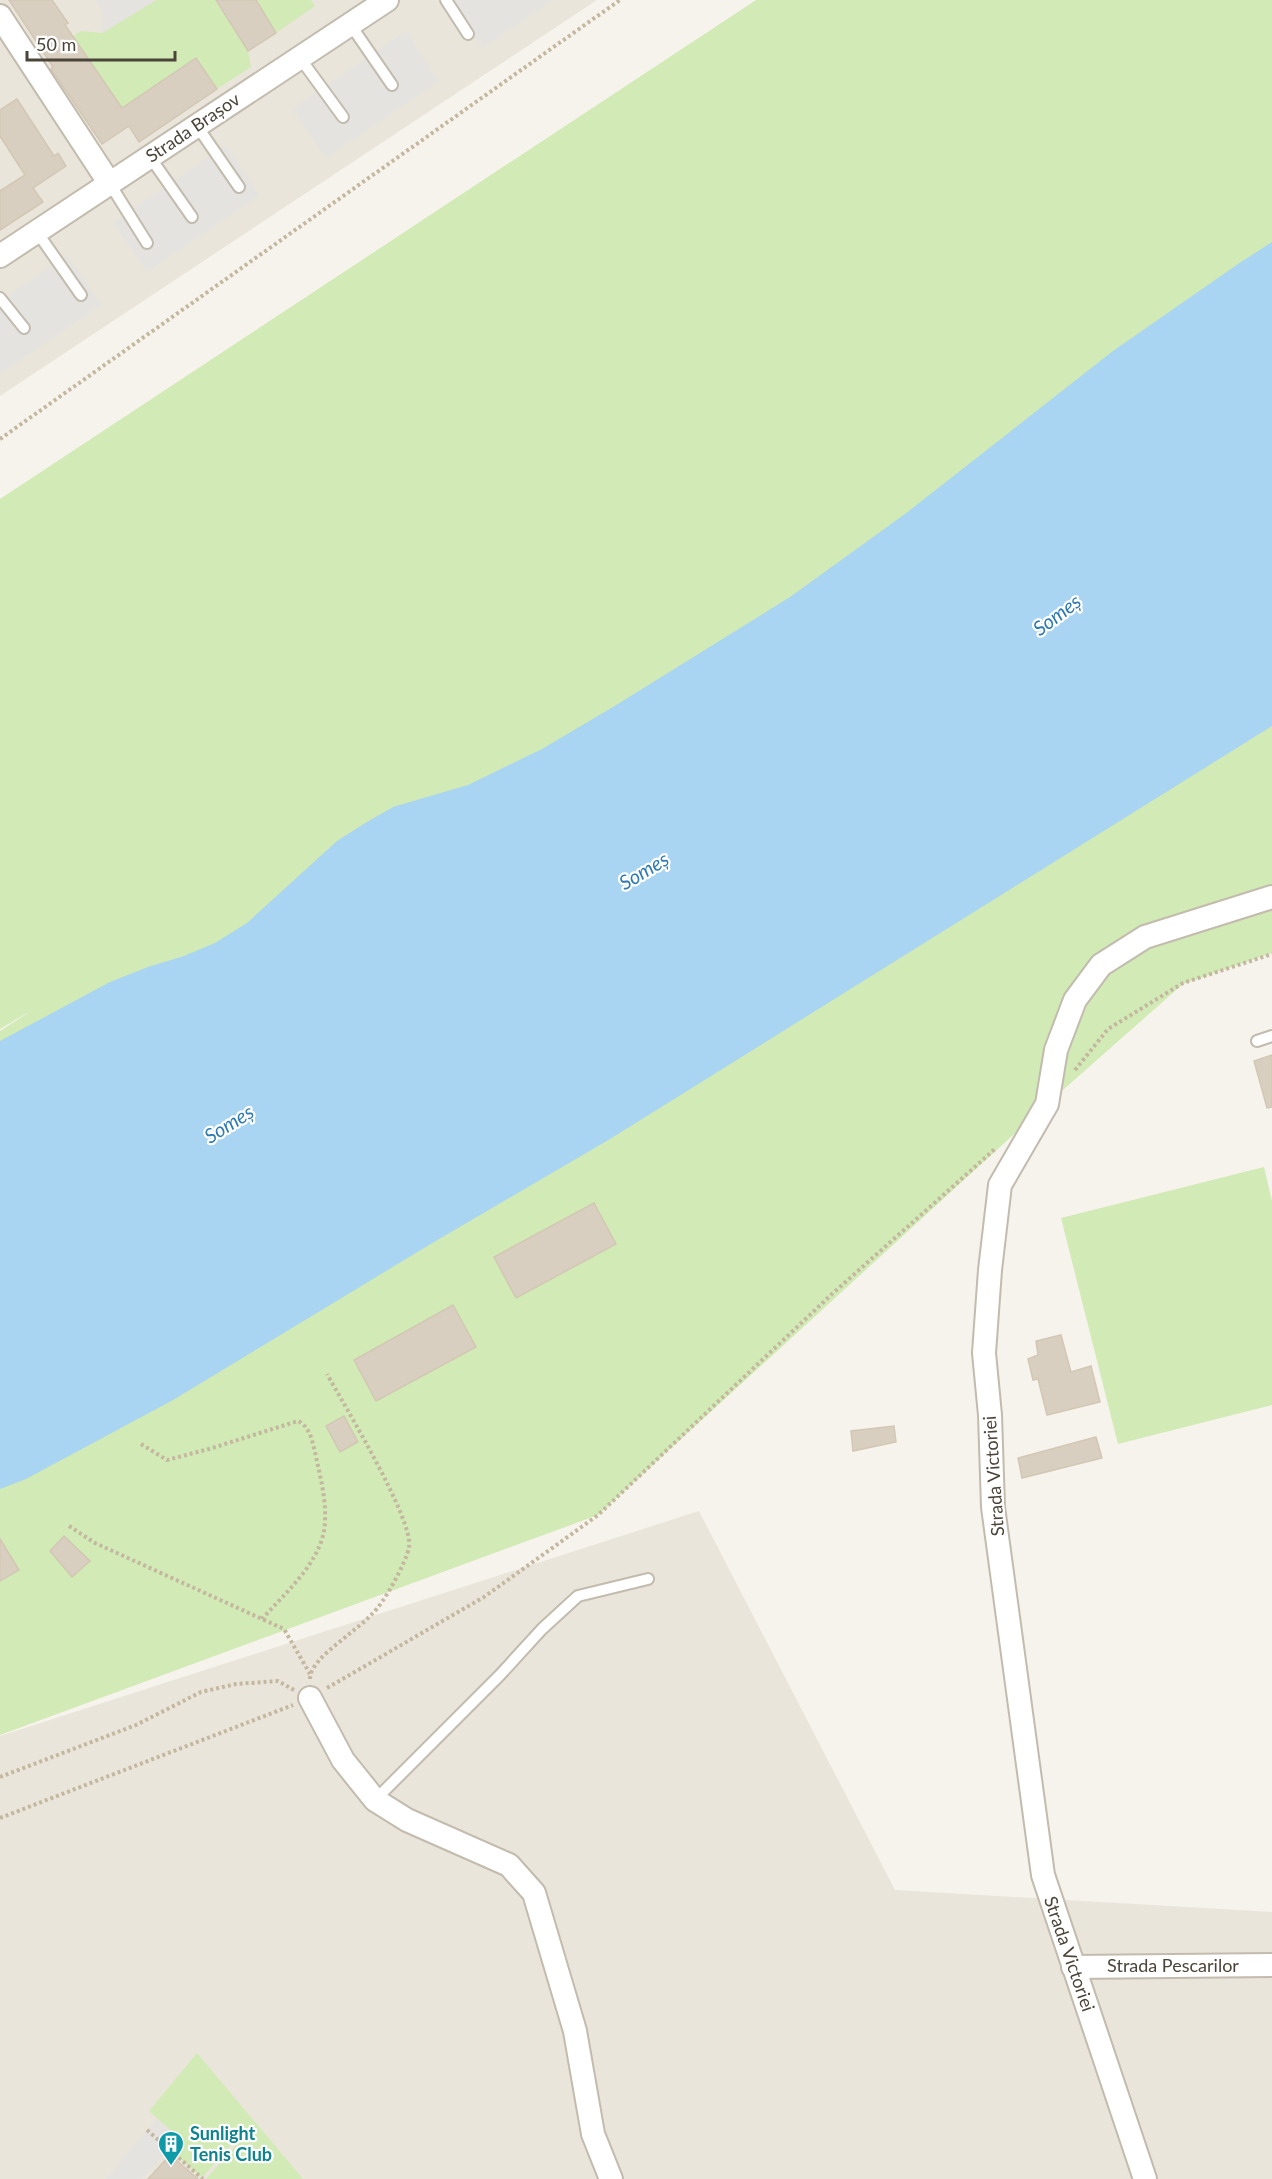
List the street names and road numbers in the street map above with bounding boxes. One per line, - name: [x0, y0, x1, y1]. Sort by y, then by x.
- street label: Strada Brașov: [141, 87, 244, 167]
- street label: Strada Victoriei: [978, 1415, 1008, 1537]
- street label: Strada Victoriei: [1040, 1893, 1100, 2014]
- street label: Strada Pescarilor: [1107, 1954, 1239, 1976]

